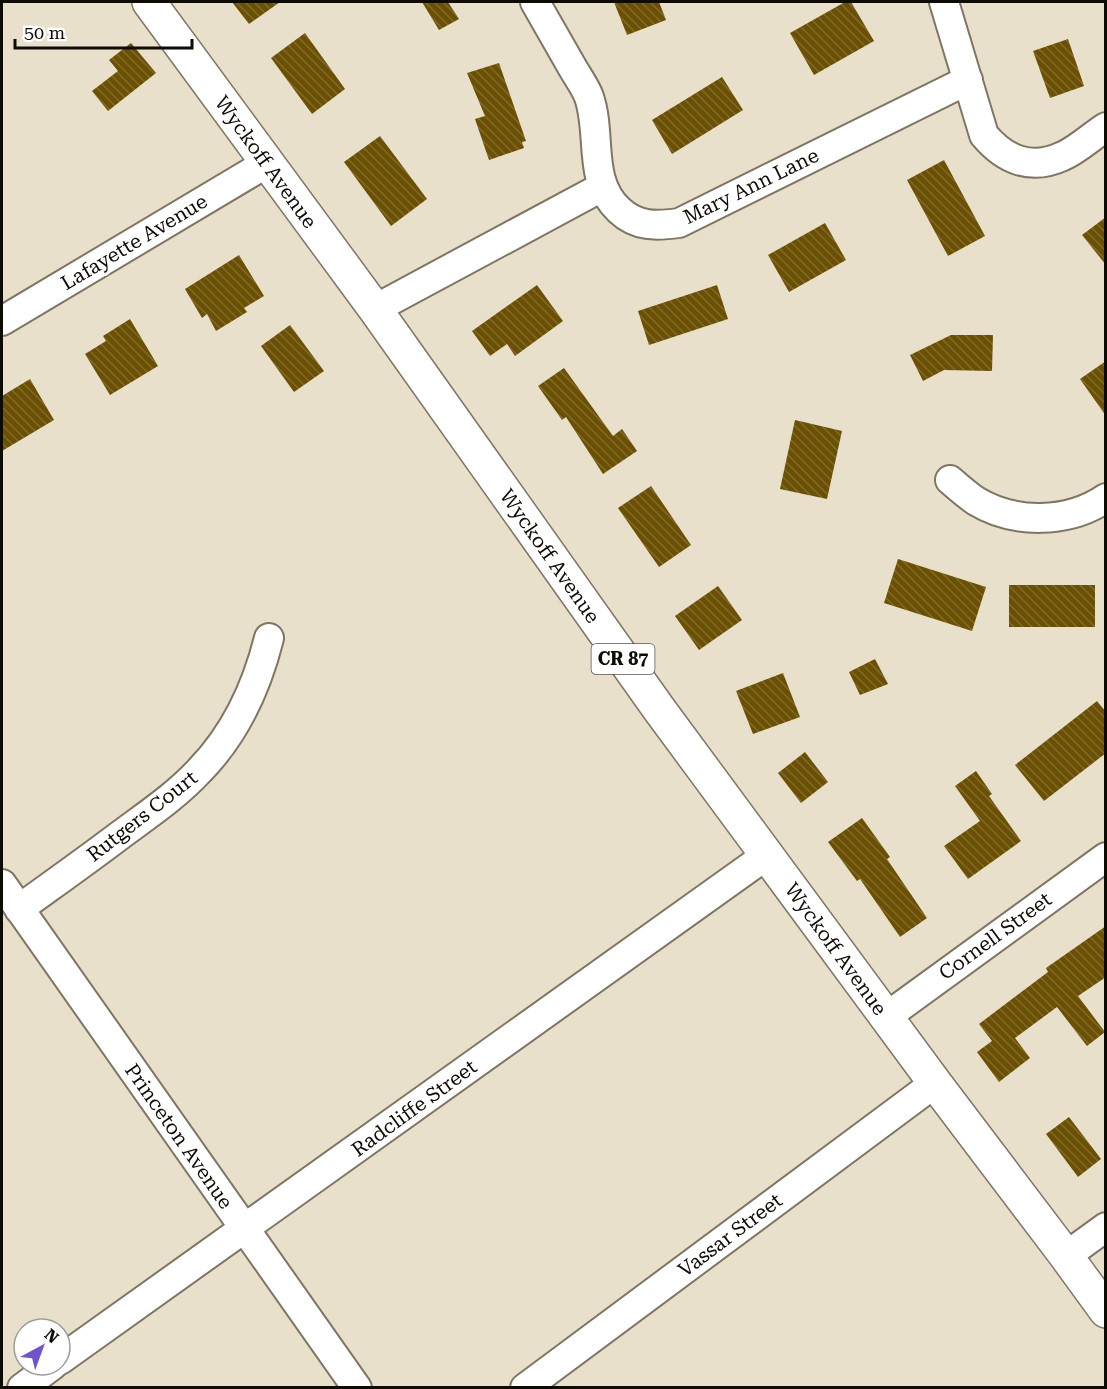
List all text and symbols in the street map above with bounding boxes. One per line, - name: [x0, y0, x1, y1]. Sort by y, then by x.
- scale bar: [15, 12, 192, 50]
- text: 50 m: [24, 22, 65, 43]
- street label: Wyckoff Avenue: [210, 91, 322, 233]
- street label: Mary Ann Lane: [680, 143, 822, 229]
- street label: Lafayette Avenue: [57, 189, 211, 295]
- street label: Wyckoff Avenue: [495, 484, 605, 628]
- road number: CR 87: [592, 644, 654, 674]
- street label: Rutgers Court: [82, 765, 202, 866]
- street label: Wyckoff Avenue: [780, 878, 892, 1020]
- street label: Cornell Street: [934, 887, 1056, 985]
- street label: Radcliffe Street: [347, 1054, 482, 1161]
- street label: Princeton Avenue: [120, 1059, 238, 1213]
- street label: Vassar Street: [673, 1188, 787, 1282]
- north arrow: [12, 1317, 72, 1377]
- text: N: [41, 1325, 62, 1347]

